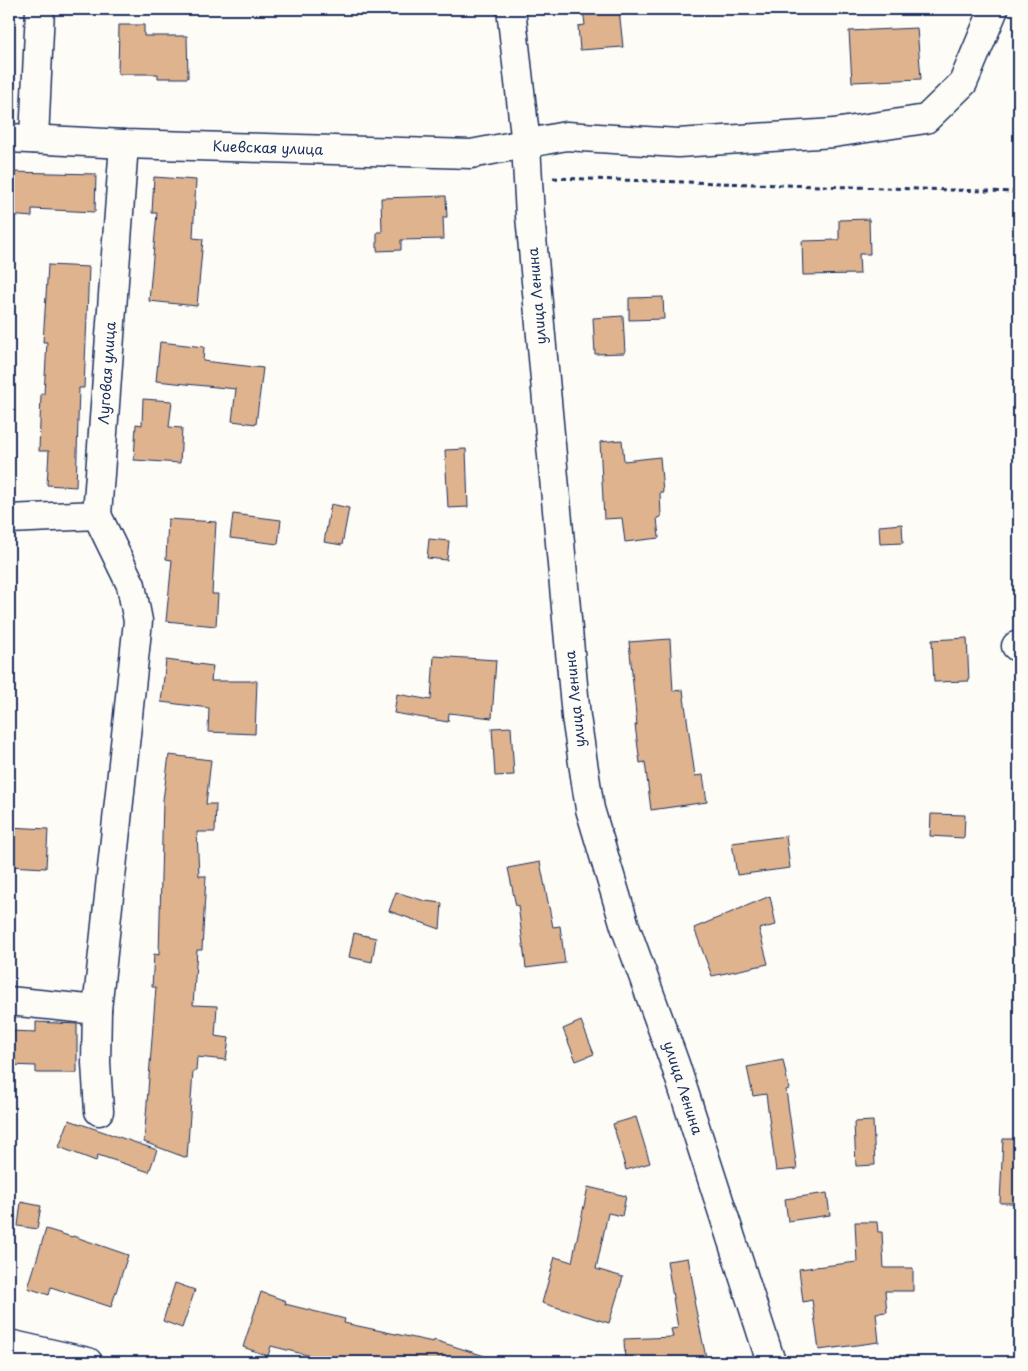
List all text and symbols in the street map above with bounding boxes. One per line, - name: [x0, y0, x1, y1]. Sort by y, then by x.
- street label: Киевская улица: [212, 135, 324, 160]
- street label: улица Ленина: [522, 247, 551, 345]
- street label: Луговая улица: [92, 321, 121, 425]
- street label: улица Ленина: [559, 649, 590, 748]
- street label: улица Ленина: [658, 1038, 709, 1137]

